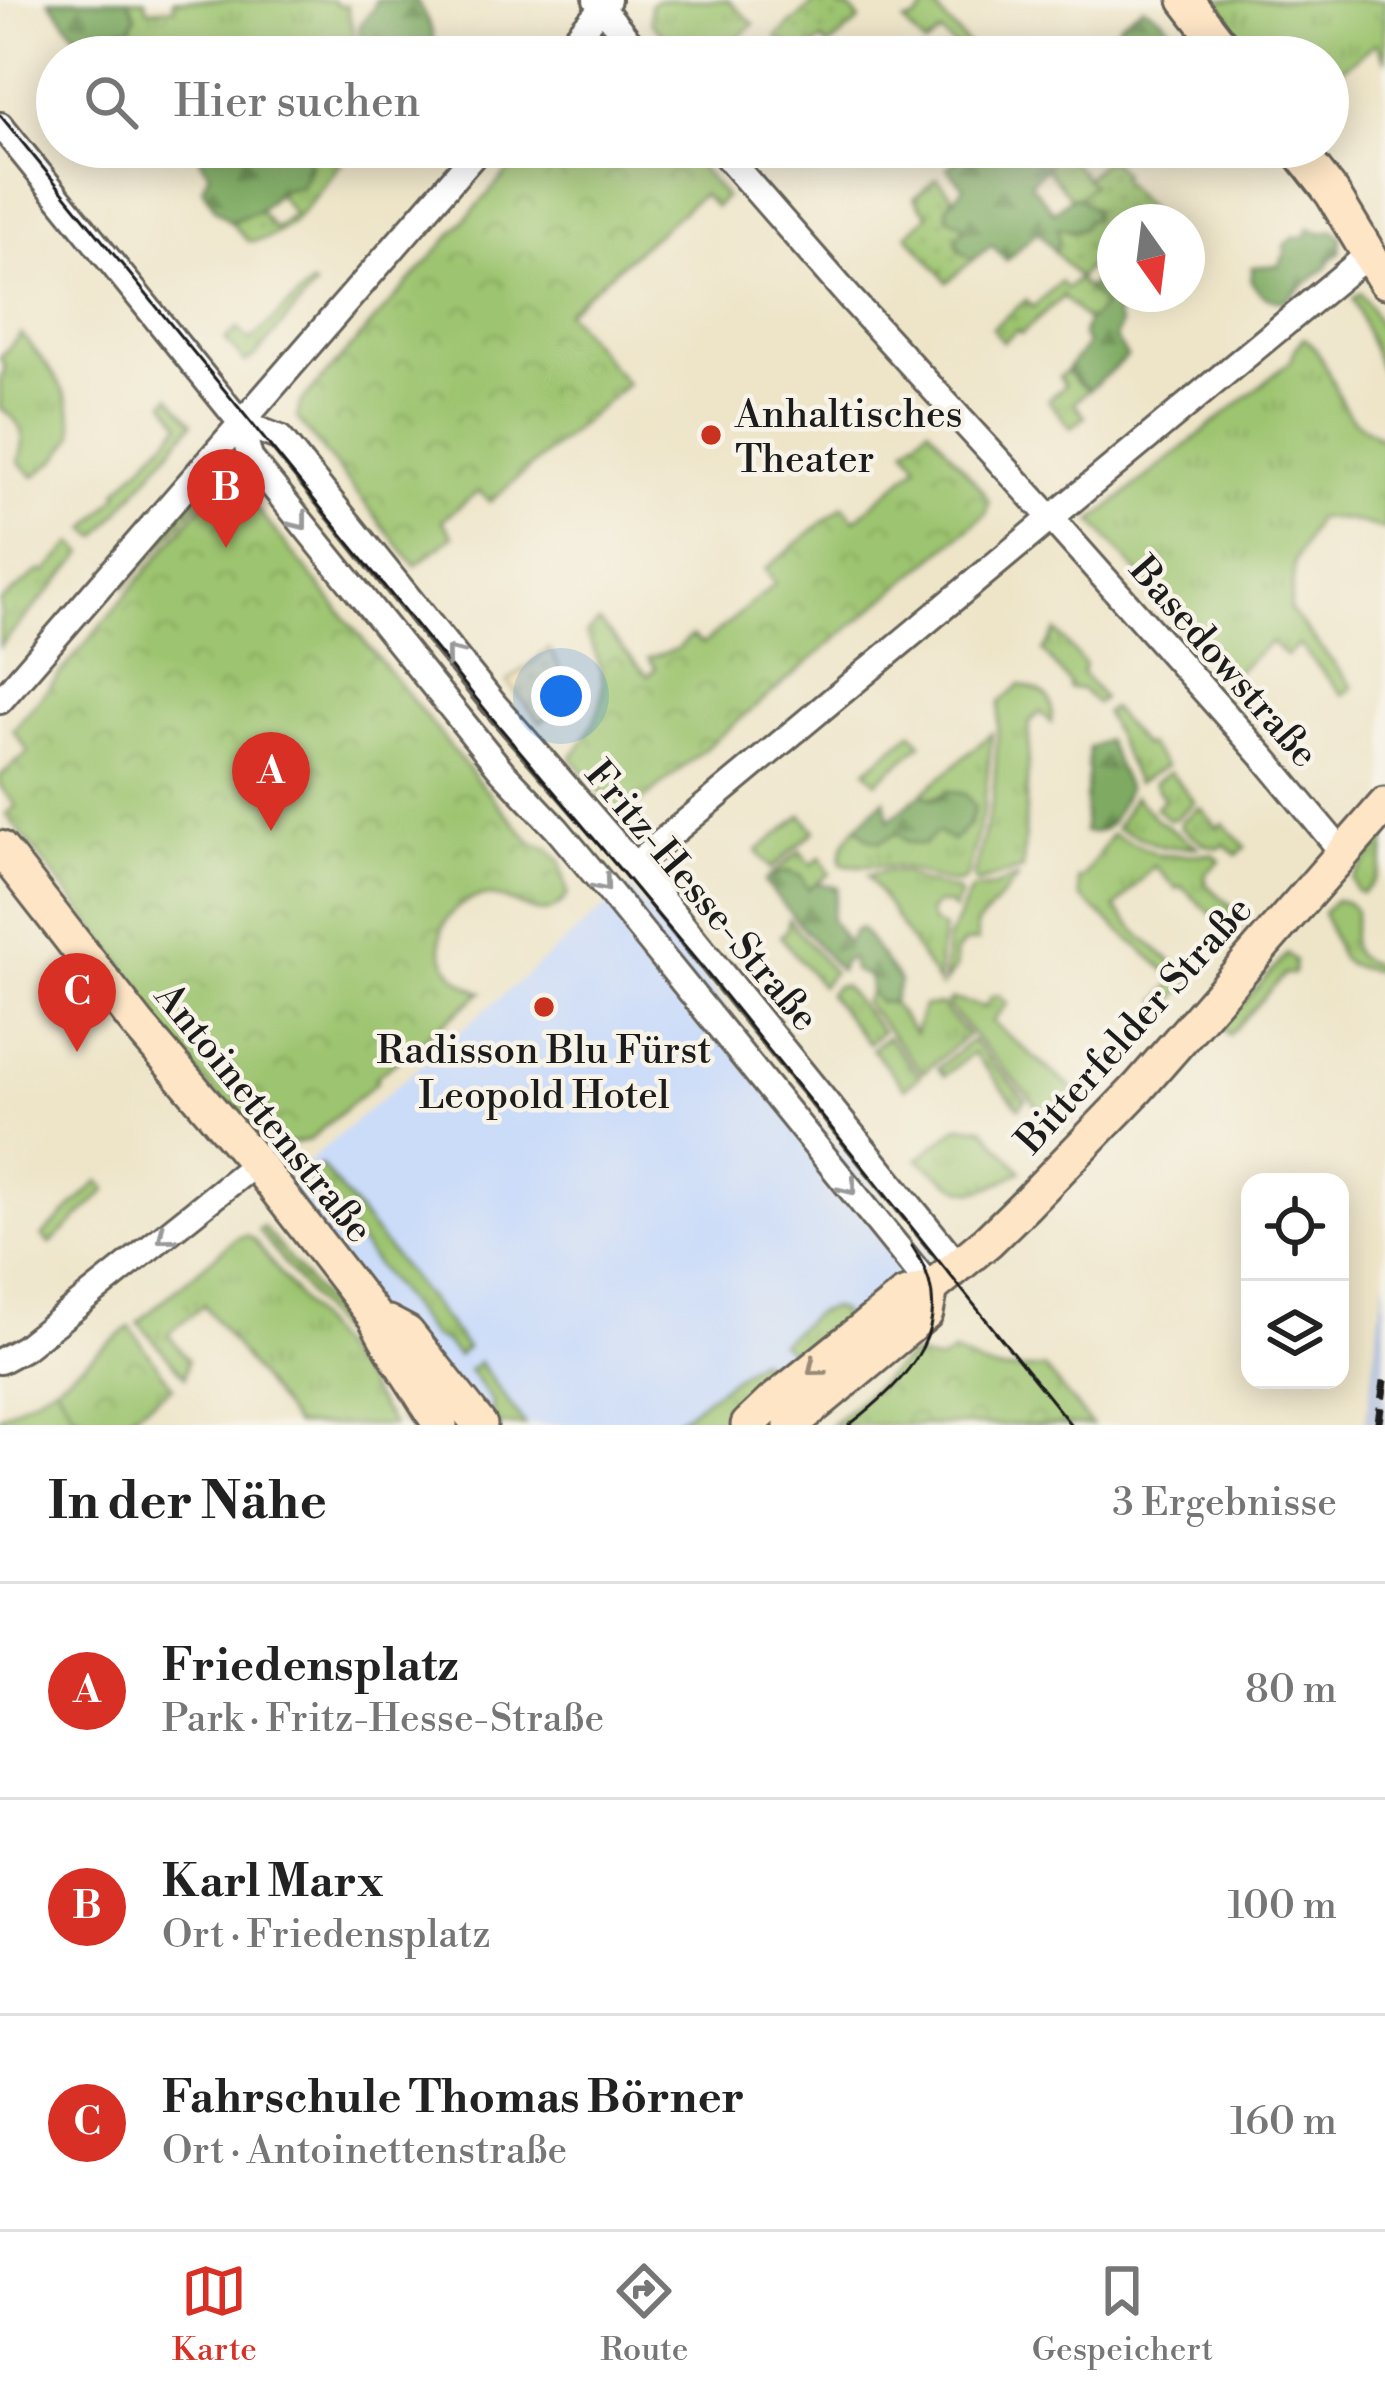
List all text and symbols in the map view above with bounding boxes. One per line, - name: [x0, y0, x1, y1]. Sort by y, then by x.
- search box: [36, 36, 1349, 168]
- icon: search: [78, 69, 144, 135]
- text: Hier suchen: [174, 74, 420, 131]
- north arrow: [1097, 204, 1205, 312]
- place label: Anhaltisches Theater: [734, 391, 963, 485]
- marker: Anhaltisches Theater: [698, 422, 724, 448]
- pin: B: [187, 449, 265, 548]
- one-way arrow: [286, 508, 307, 530]
- street label: Basedowstraße: [1117, 546, 1328, 778]
- one-way arrow: [446, 646, 467, 668]
- your location: [531, 666, 591, 726]
- pin: A: [232, 732, 310, 831]
- street label: Fritz-Hesse-Straße: [574, 751, 829, 1042]
- one-way arrow: [589, 871, 611, 893]
- street label: Bitterfelder Straße: [1006, 887, 1264, 1165]
- pin: C: [38, 953, 116, 1052]
- street label: Antoinettenstraße: [143, 973, 383, 1254]
- marker: Radisson Blu Fürst Leopold Hotel: [531, 994, 557, 1020]
- place label: Radisson Blu Fürst Leopold Hotel: [377, 1027, 712, 1121]
- one-way arrow: [835, 1173, 856, 1195]
- map controls: [1241, 1173, 1349, 1389]
- button: locate: [1241, 1173, 1349, 1281]
- one-way arrow: [156, 1222, 178, 1243]
- button: layers: [1241, 1281, 1349, 1389]
- one-way arrow: [807, 1354, 829, 1376]
- text: In der Nähe: [48, 1471, 327, 1535]
- text: 3 Ergebnisse: [1112, 1479, 1337, 1528]
- text: Friedensplatz: [162, 1638, 459, 1695]
- text: A: [73, 1666, 101, 1715]
- text: 80 m: [1245, 1666, 1337, 1715]
- text: Park · Fritz-Hesse-Straße: [162, 1695, 604, 1744]
- text: Karl Marx: [162, 1854, 383, 1911]
- text: B: [72, 1882, 102, 1931]
- text: 100 m: [1228, 1882, 1337, 1931]
- text: Ort · Friedensplatz: [162, 1911, 491, 1960]
- text: Fahrschule Thomas Börner: [162, 2070, 744, 2127]
- text: C: [73, 2098, 101, 2147]
- text: 160 m: [1230, 2098, 1337, 2147]
- text: Ort · Antoinettenstraße: [162, 2127, 567, 2176]
- tab: Karte: [172, 2258, 257, 2371]
- tab: Route: [600, 2258, 688, 2371]
- tab: Gespeichert: [1032, 2258, 1213, 2371]

